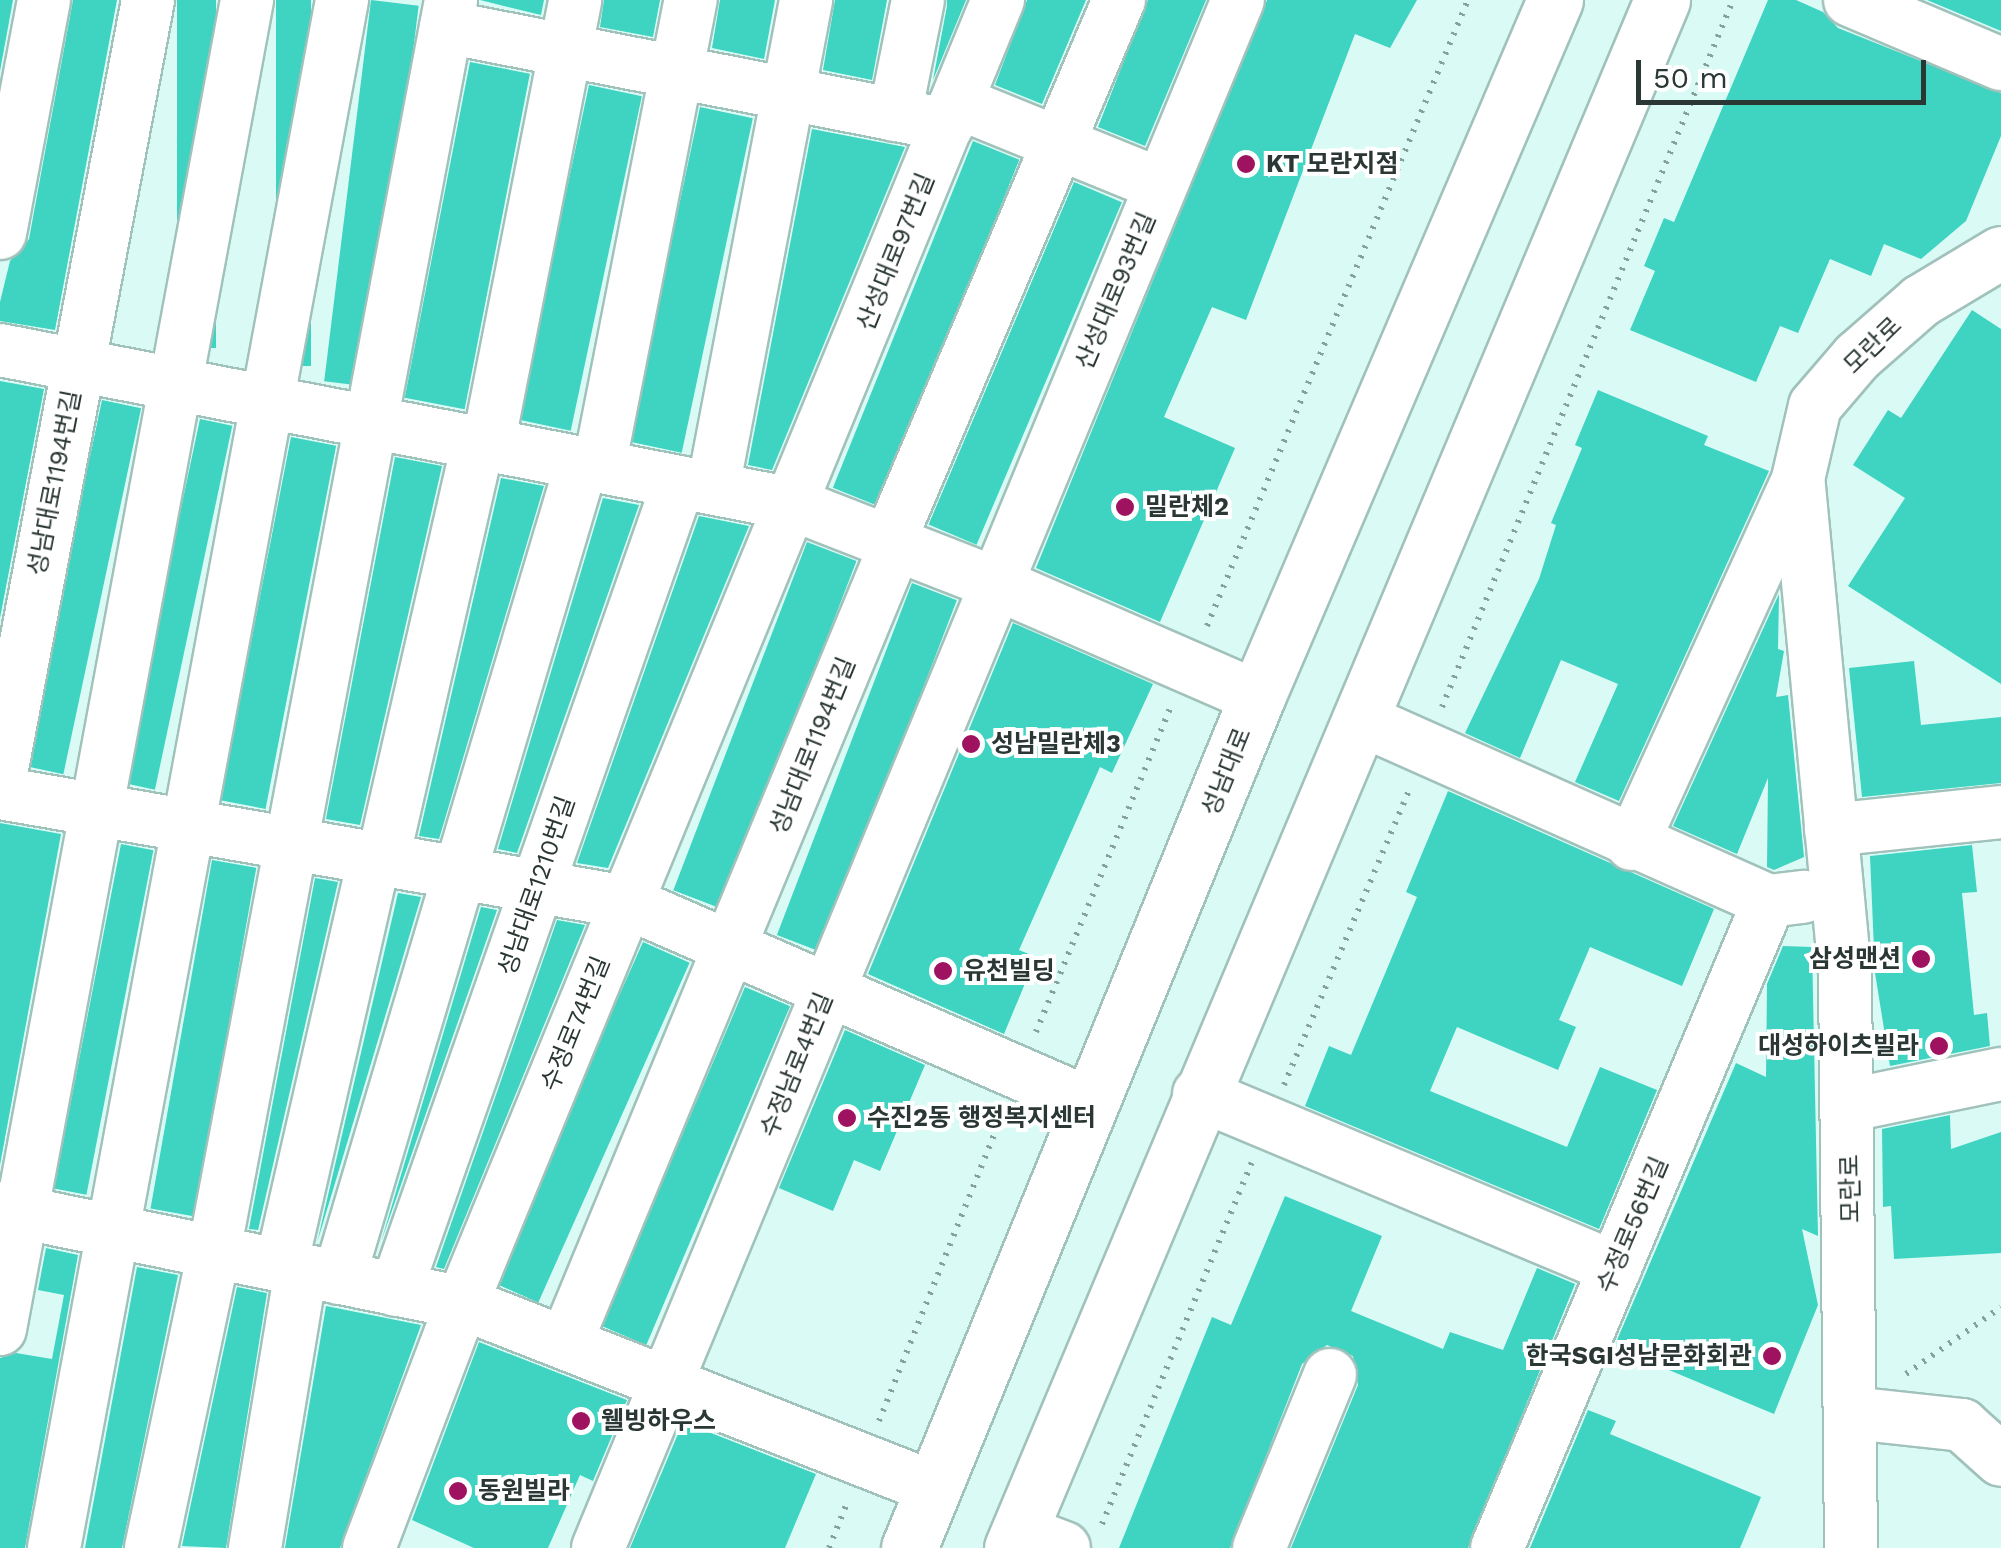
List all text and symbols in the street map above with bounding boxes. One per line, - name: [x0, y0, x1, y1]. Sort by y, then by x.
- scale bar: [1641, 40, 1931, 102]
- text: 50 m: [1653, 60, 1728, 95]
- place label: KT 모란지점: [1266, 149, 1399, 179]
- marker: KT 모란지점: [1235, 153, 1257, 175]
- street label: 산성대로97번길: [851, 169, 941, 335]
- street label: 산성대로93번길: [1069, 208, 1163, 374]
- street label: 모란로: [1838, 311, 1908, 381]
- street label: 성남대로1194번길: [22, 388, 88, 578]
- place label: 밀란체2: [1145, 492, 1229, 522]
- marker: 밀란체2: [1114, 496, 1136, 518]
- street label: 성남대로1194번길: [764, 653, 862, 839]
- street label: 성남대로: [1196, 724, 1258, 820]
- place label: 성남밀란체3: [991, 729, 1121, 759]
- marker: 성남밀란체3: [960, 733, 982, 755]
- street label: 성남대로1210번길: [492, 792, 582, 980]
- place label: 삼성맨션: [1809, 944, 1901, 974]
- marker: 삼성맨션: [1910, 948, 1932, 970]
- street label: 수정로74번길: [535, 952, 617, 1096]
- place label: 유천빌딩: [963, 956, 1055, 986]
- marker: 유천빌딩: [932, 960, 954, 982]
- street label: 수정남로4번길: [754, 988, 840, 1142]
- place label: 대성하이츠빌라: [1758, 1031, 1919, 1061]
- marker: 대성하이츠빌라: [1928, 1035, 1950, 1057]
- place label: 수진2동 행정복지센터: [867, 1103, 1096, 1133]
- marker: 수진2동 행정복지센터: [836, 1107, 858, 1129]
- street label: 수정로56번길: [1591, 1153, 1675, 1297]
- street label: 모란로: [1835, 1154, 1867, 1224]
- place label: 한국SGI성남문화회관: [1526, 1341, 1752, 1371]
- marker: 한국SGI성남문화회관: [1761, 1345, 1783, 1367]
- place label: 웰빙하우스: [601, 1406, 716, 1436]
- marker: 웰빙하우스: [570, 1410, 592, 1432]
- place label: 동원빌라: [478, 1476, 570, 1506]
- marker: 동원빌라: [447, 1480, 469, 1502]

